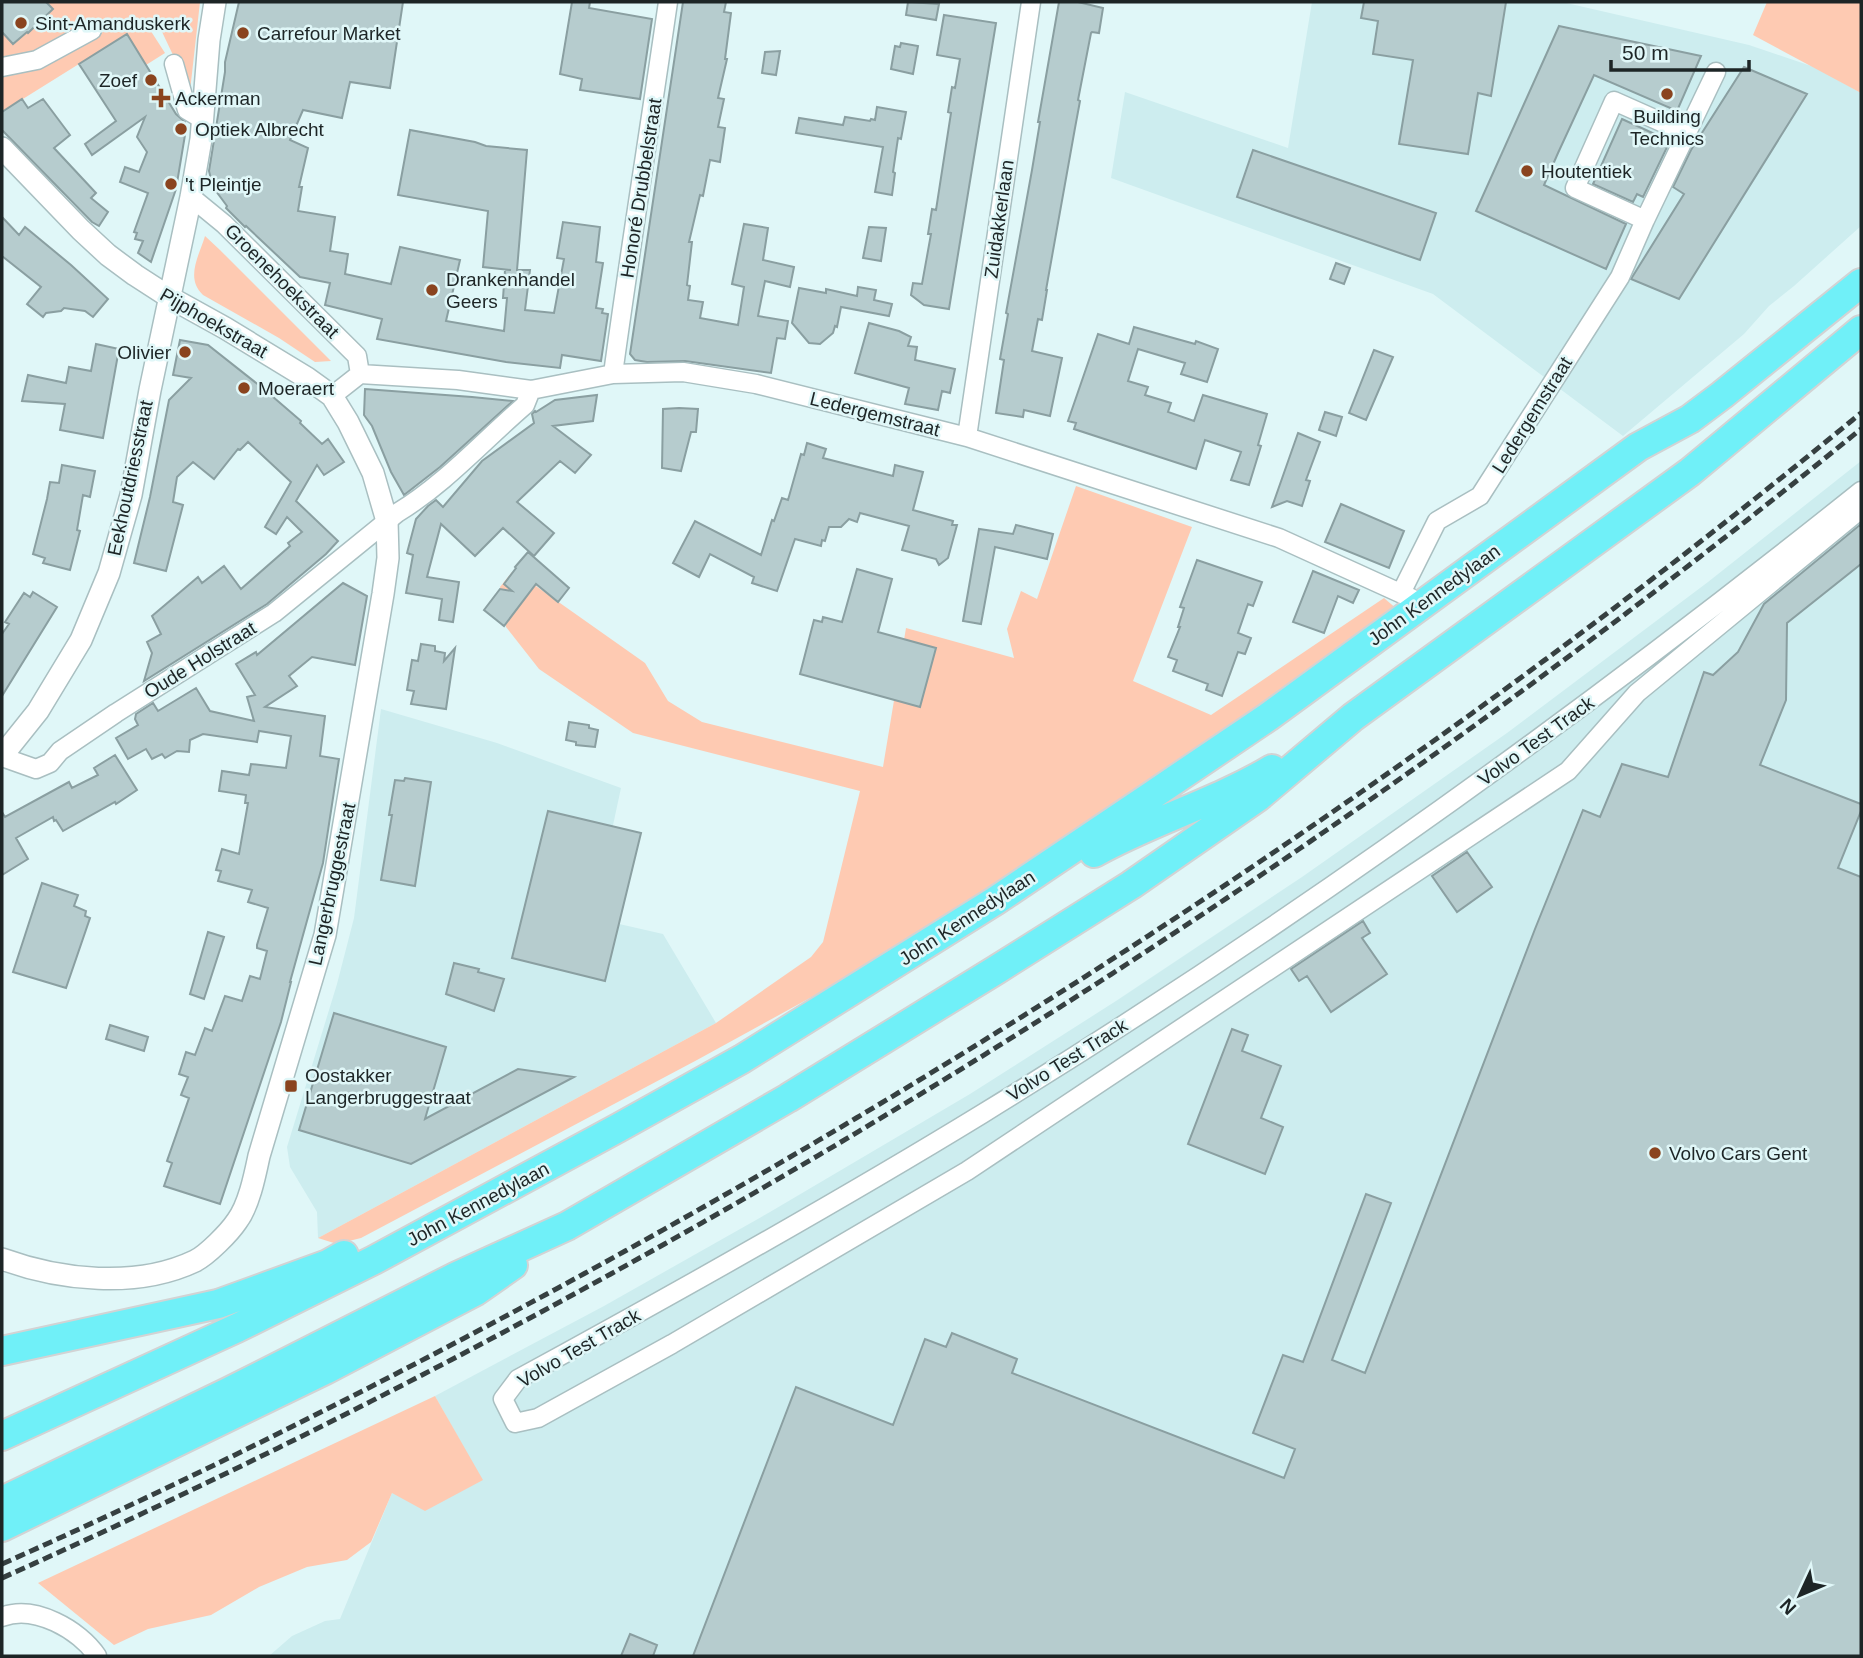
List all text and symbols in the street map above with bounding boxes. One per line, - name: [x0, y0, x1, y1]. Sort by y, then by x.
- place label: Sint-Amanduskerk: [35, 13, 191, 34]
- marker: Sint-Amanduskerk: [13, 15, 29, 31]
- place label: Carrefour Market: [257, 23, 401, 44]
- marker: Carrefour Market: [235, 25, 251, 41]
- scale bar: [1611, 28, 1749, 72]
- text: 50 m: [1622, 41, 1669, 64]
- place label: Zoef: [99, 70, 138, 91]
- marker: Zoef: [143, 72, 159, 88]
- marker: Building Technics: [1659, 86, 1675, 102]
- place label: Ackerman: [175, 88, 261, 109]
- marker: Ackerman: [153, 90, 169, 106]
- street label: Honoré Drubbelstraat: [616, 96, 666, 279]
- place label: Building Technics: [1630, 106, 1704, 149]
- place label: Optiek Albrecht: [195, 119, 325, 140]
- marker: Optiek Albrecht: [173, 121, 189, 137]
- street label: Zuidakkerlaan: [980, 158, 1018, 280]
- place label: Houtentiek: [1541, 161, 1632, 182]
- marker: Houtentiek: [1519, 163, 1535, 179]
- place label: 't Pleintje: [185, 174, 262, 195]
- marker: 't Pleintje: [163, 176, 179, 192]
- street label: Groenehoekstraat: [221, 220, 344, 343]
- place label: Drankenhandel Geers: [446, 269, 575, 312]
- marker: Drankenhandel Geers: [424, 282, 440, 298]
- street label: Pijphoekstraat: [157, 284, 272, 363]
- place label: Olivier: [117, 342, 172, 363]
- marker: Olivier: [177, 344, 193, 360]
- street label: Ledergemstraat: [1488, 352, 1577, 477]
- place label: Moeraert: [258, 378, 335, 399]
- marker: Moeraert: [236, 380, 252, 396]
- street label: Ledergemstraat: [808, 388, 943, 440]
- street label: Eekhoutdriesstraat: [103, 398, 157, 558]
- street label: John Kennedylaan: [1364, 540, 1504, 650]
- street label: Oude Holstraat: [140, 617, 260, 703]
- street label: Volvo Test Track: [1474, 692, 1598, 790]
- street label: Langerbruggestraat: [304, 800, 360, 967]
- street label: John Kennedylaan: [895, 866, 1039, 970]
- street label: Volvo Test Track: [1003, 1014, 1131, 1105]
- place label: Oostakker Langerbruggestraat: [305, 1065, 472, 1108]
- marker: Oostakker Langerbruggestraat: [283, 1078, 299, 1094]
- place label: Volvo Cars Gent: [1669, 1143, 1808, 1164]
- marker: Volvo Cars Gent: [1647, 1145, 1663, 1161]
- street label: John Kennedylaan: [404, 1158, 552, 1250]
- street label: Volvo Test Track: [514, 1304, 644, 1392]
- north arrow: [1765, 1560, 1835, 1630]
- text: N: [1776, 1594, 1800, 1619]

